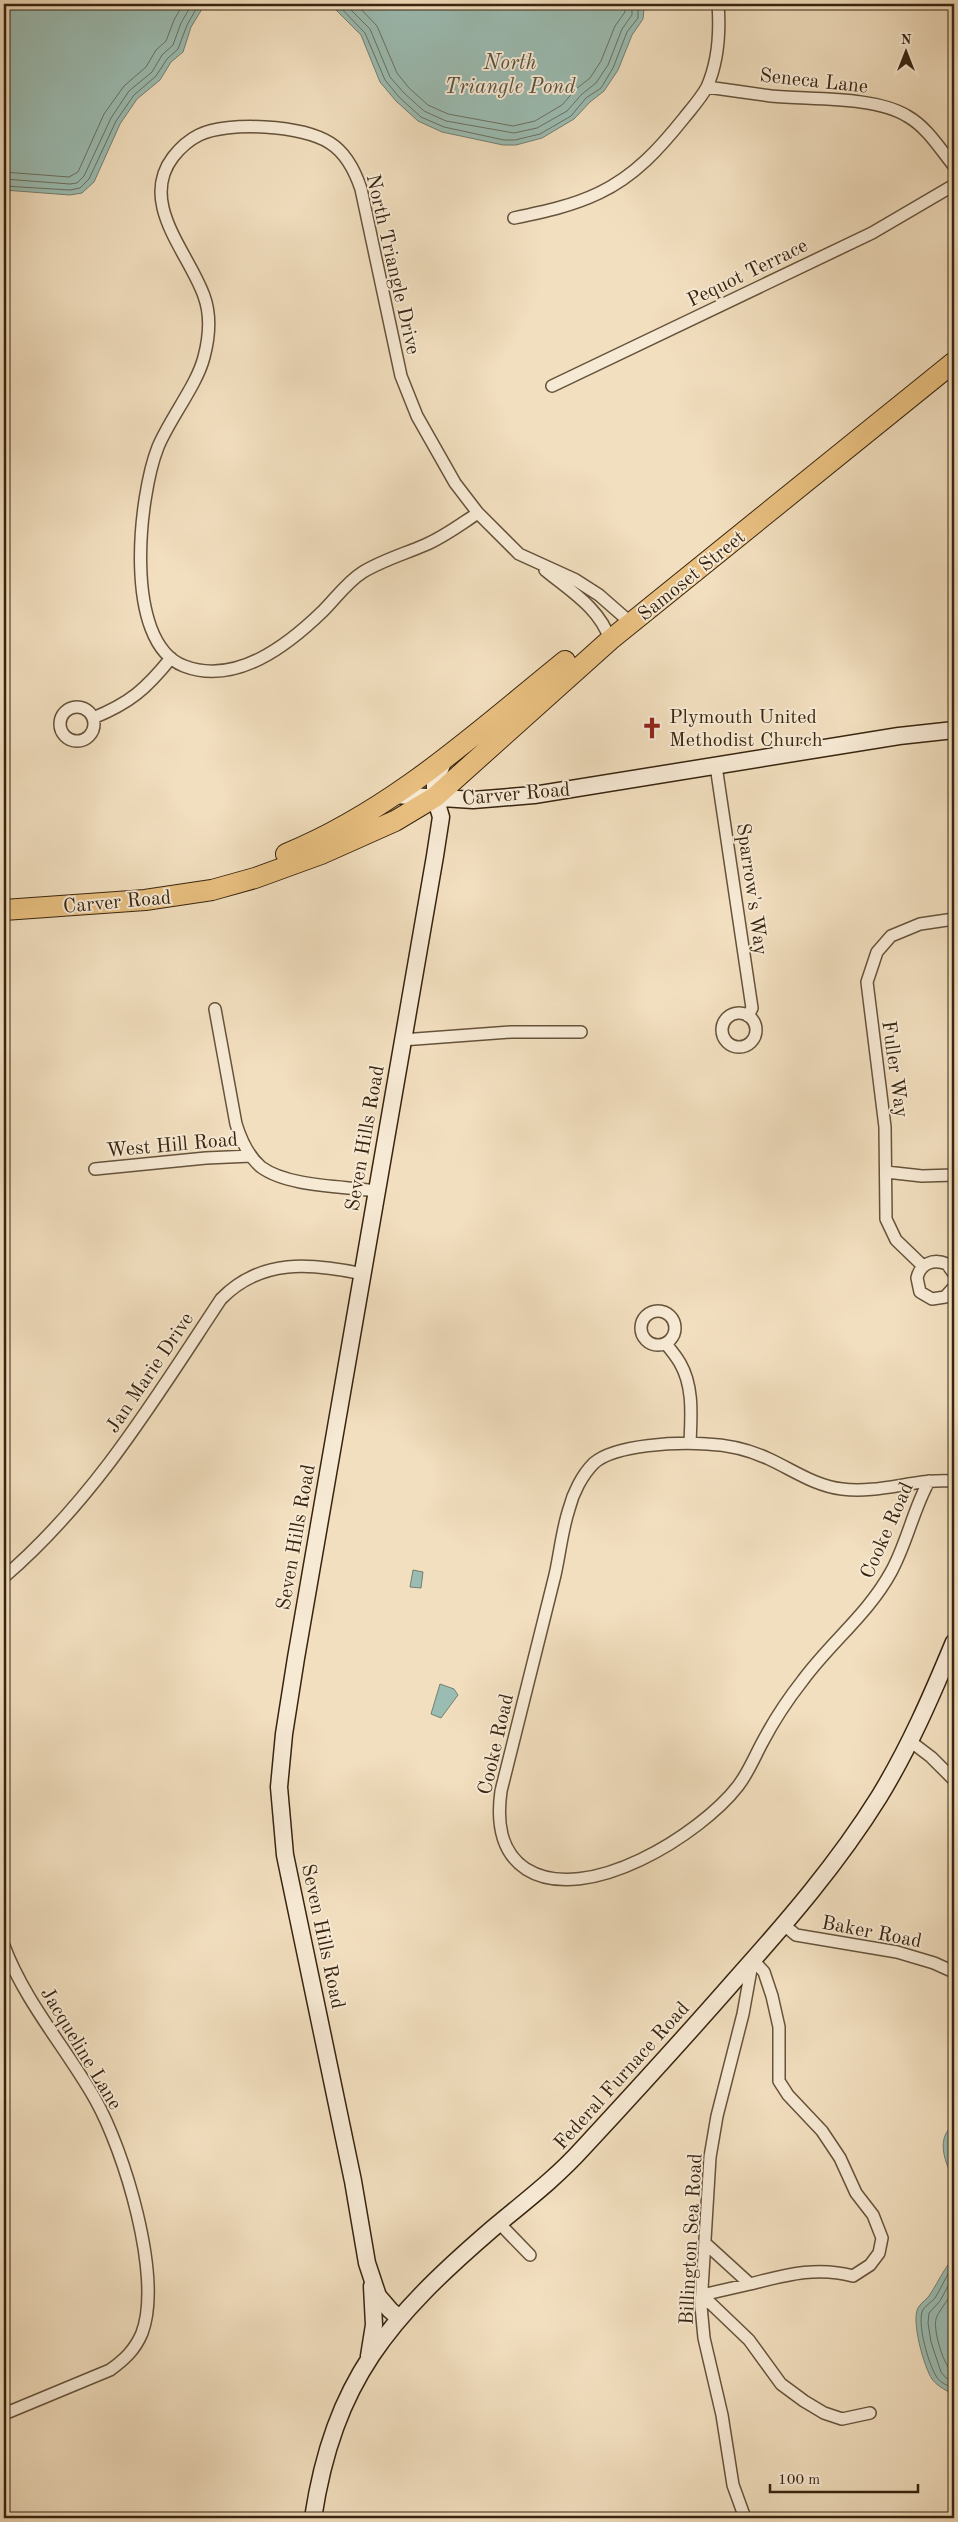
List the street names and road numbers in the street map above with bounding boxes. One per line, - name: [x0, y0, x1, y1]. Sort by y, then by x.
- street label: Seneca Lane: [758, 66, 869, 98]
- street label: North Triangle Drive: [362, 172, 423, 357]
- street label: Pequot Terrace: [684, 236, 811, 312]
- street label: Samoset Street: [635, 527, 750, 626]
- street label: Carver Road: [461, 780, 571, 810]
- street label: Sparrow's Way: [732, 822, 770, 957]
- street label: Carver Road: [62, 888, 172, 918]
- street label: Fuller Way: [877, 1019, 911, 1120]
- street label: Seven Hills Road: [343, 1064, 389, 1213]
- street label: West Hill Road: [106, 1130, 239, 1162]
- street label: Jan Marie Drive: [103, 1309, 198, 1437]
- street label: Seven Hills Road: [274, 1463, 320, 1612]
- street label: Cooke Road: [858, 1480, 918, 1582]
- street label: Cooke Road: [476, 1692, 518, 1797]
- street label: Seven Hills Road: [297, 1862, 347, 2011]
- street label: Baker Road: [820, 1913, 923, 1952]
- street label: Jacqueline Lane: [36, 1984, 125, 2114]
- street label: Federal Furnace Road: [551, 1999, 694, 2154]
- street label: Billington Sea Road: [678, 2153, 706, 2325]

